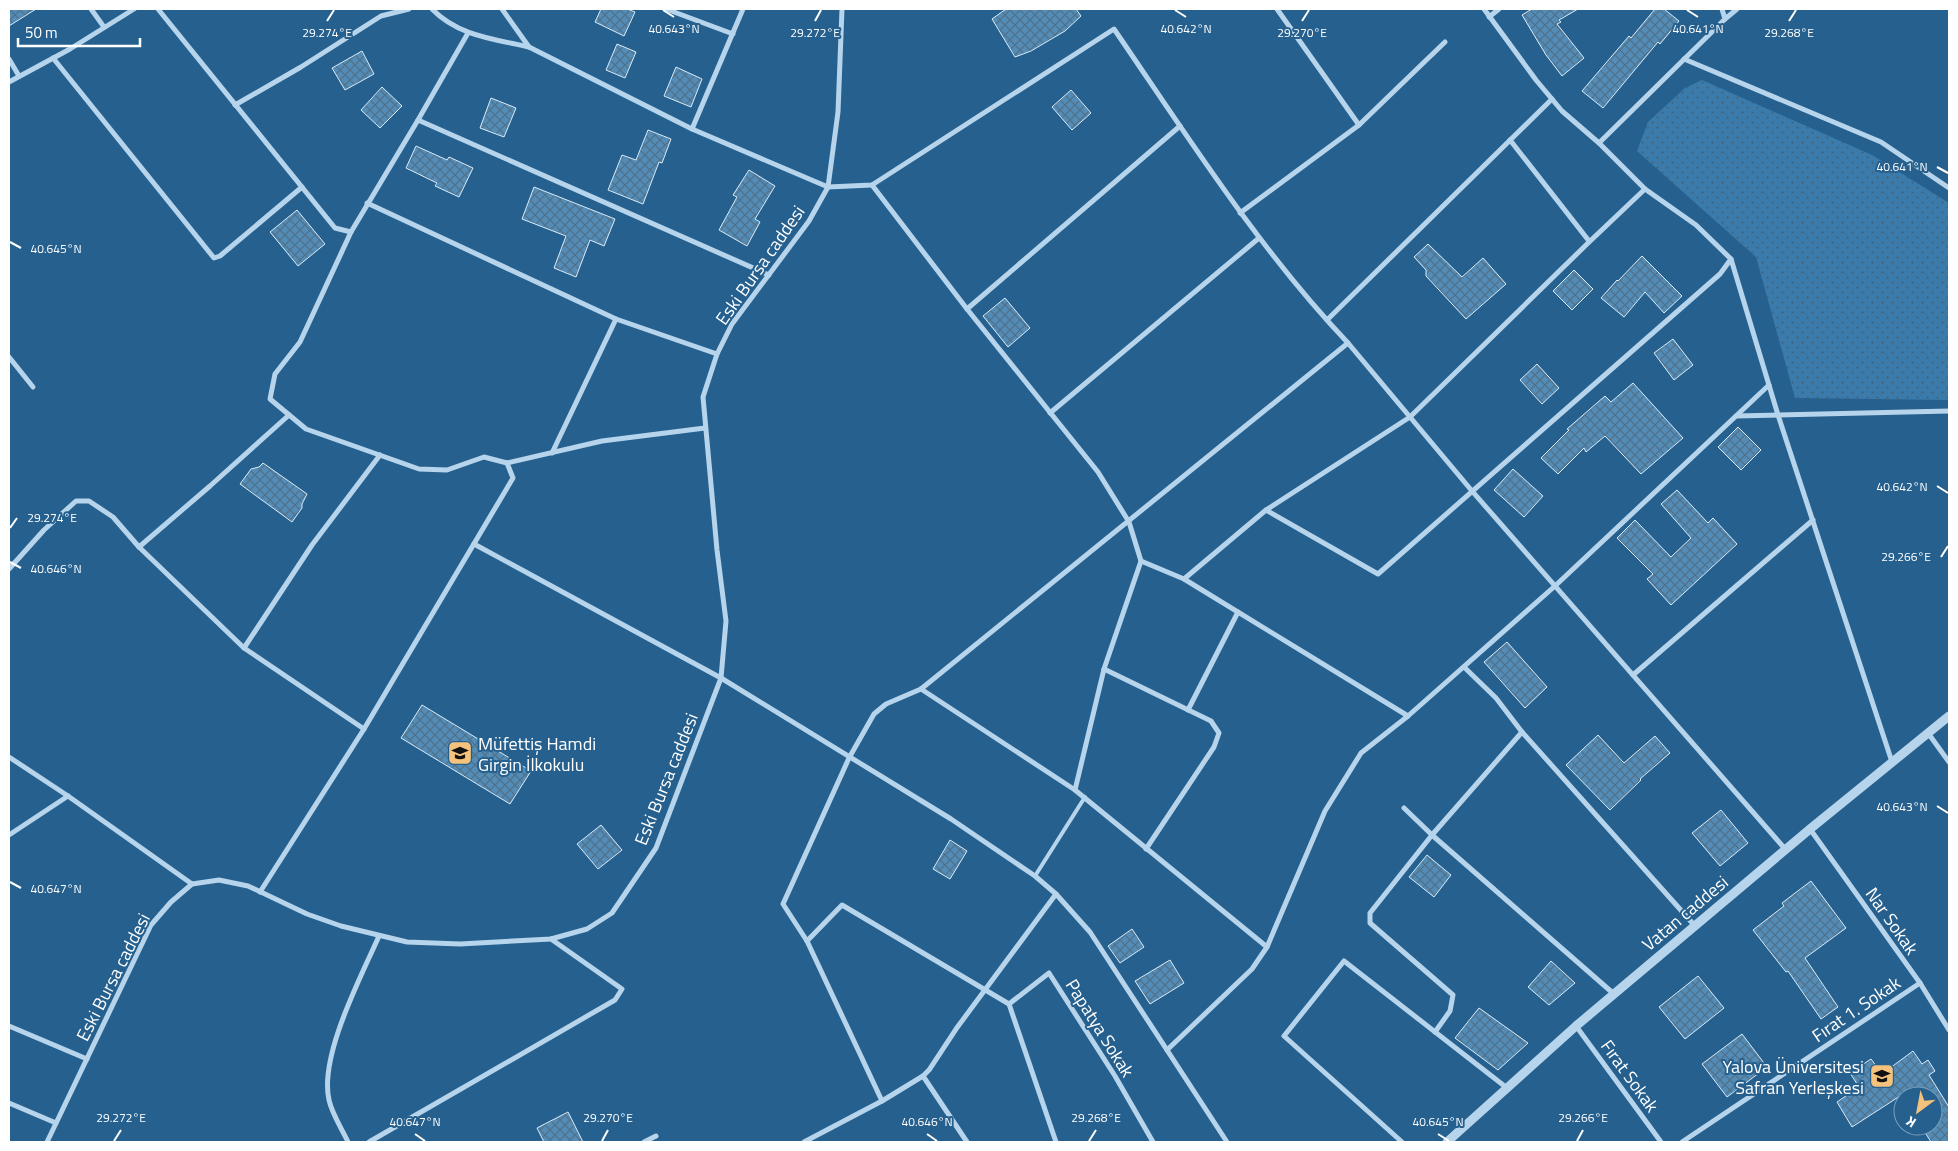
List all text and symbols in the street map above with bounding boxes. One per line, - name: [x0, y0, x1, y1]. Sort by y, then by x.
- scale bar: [18, 15, 140, 47]
- text: 40.643°N: [648, 19, 700, 38]
- text: 40.642°N: [1160, 19, 1212, 38]
- text: 40.641°N: [1672, 19, 1724, 38]
- text: 50 m: [25, 21, 58, 44]
- text: 29.274°E: [302, 23, 352, 42]
- text: 29.272°E: [790, 23, 840, 42]
- text: 29.270°E: [1277, 23, 1327, 42]
- text: 29.268°E: [1764, 23, 1814, 42]
- text: 40.641°N: [1876, 157, 1928, 176]
- street label: Eski Bursa caddesi: [709, 200, 811, 330]
- text: 40.645°N: [30, 239, 82, 258]
- text: 40.642°N: [1876, 477, 1928, 496]
- text: 29.274°E: [27, 508, 77, 527]
- text: 29.266°E: [1881, 547, 1931, 566]
- text: 40.646°N: [30, 559, 82, 578]
- street label: Eski Bursa caddesi: [627, 709, 705, 849]
- place label: Müfettiş Hamdi Girgin İlkokulu: [478, 730, 596, 778]
- school or university icon: Müfettiş Hamdi Girgin İlkokulu: [447, 740, 473, 766]
- text: 40.643°N: [1876, 797, 1928, 816]
- street label: Vatan caddesi: [1636, 869, 1734, 957]
- text: 40.647°N: [30, 879, 82, 898]
- street label: Nar Sokak: [1859, 882, 1925, 961]
- street label: Eski Bursa caddesi: [69, 908, 157, 1046]
- street label: Fırat 1. Sokak: [1806, 969, 1906, 1049]
- street label: Papatya Sokak: [1059, 974, 1141, 1083]
- street label: Fırat Sokak: [1594, 1034, 1666, 1118]
- place label: Yalova Üniversitesi Safran Yerleşkesi: [1722, 1053, 1864, 1101]
- school or university icon: Yalova Üniversitesi Safran Yerleşkesi: [1869, 1063, 1895, 1089]
- north arrow: [1893, 1086, 1943, 1136]
- text: 29.272°E: [96, 1108, 146, 1127]
- text: 29.270°E: [583, 1108, 633, 1127]
- text: 29.268°E: [1071, 1108, 1121, 1127]
- text: 29.266°E: [1558, 1108, 1608, 1127]
- text: K: [1901, 1111, 1920, 1134]
- text: 40.647°N: [389, 1112, 441, 1131]
- text: 40.646°N: [901, 1112, 953, 1131]
- text: 40.645°N: [1412, 1112, 1464, 1131]

